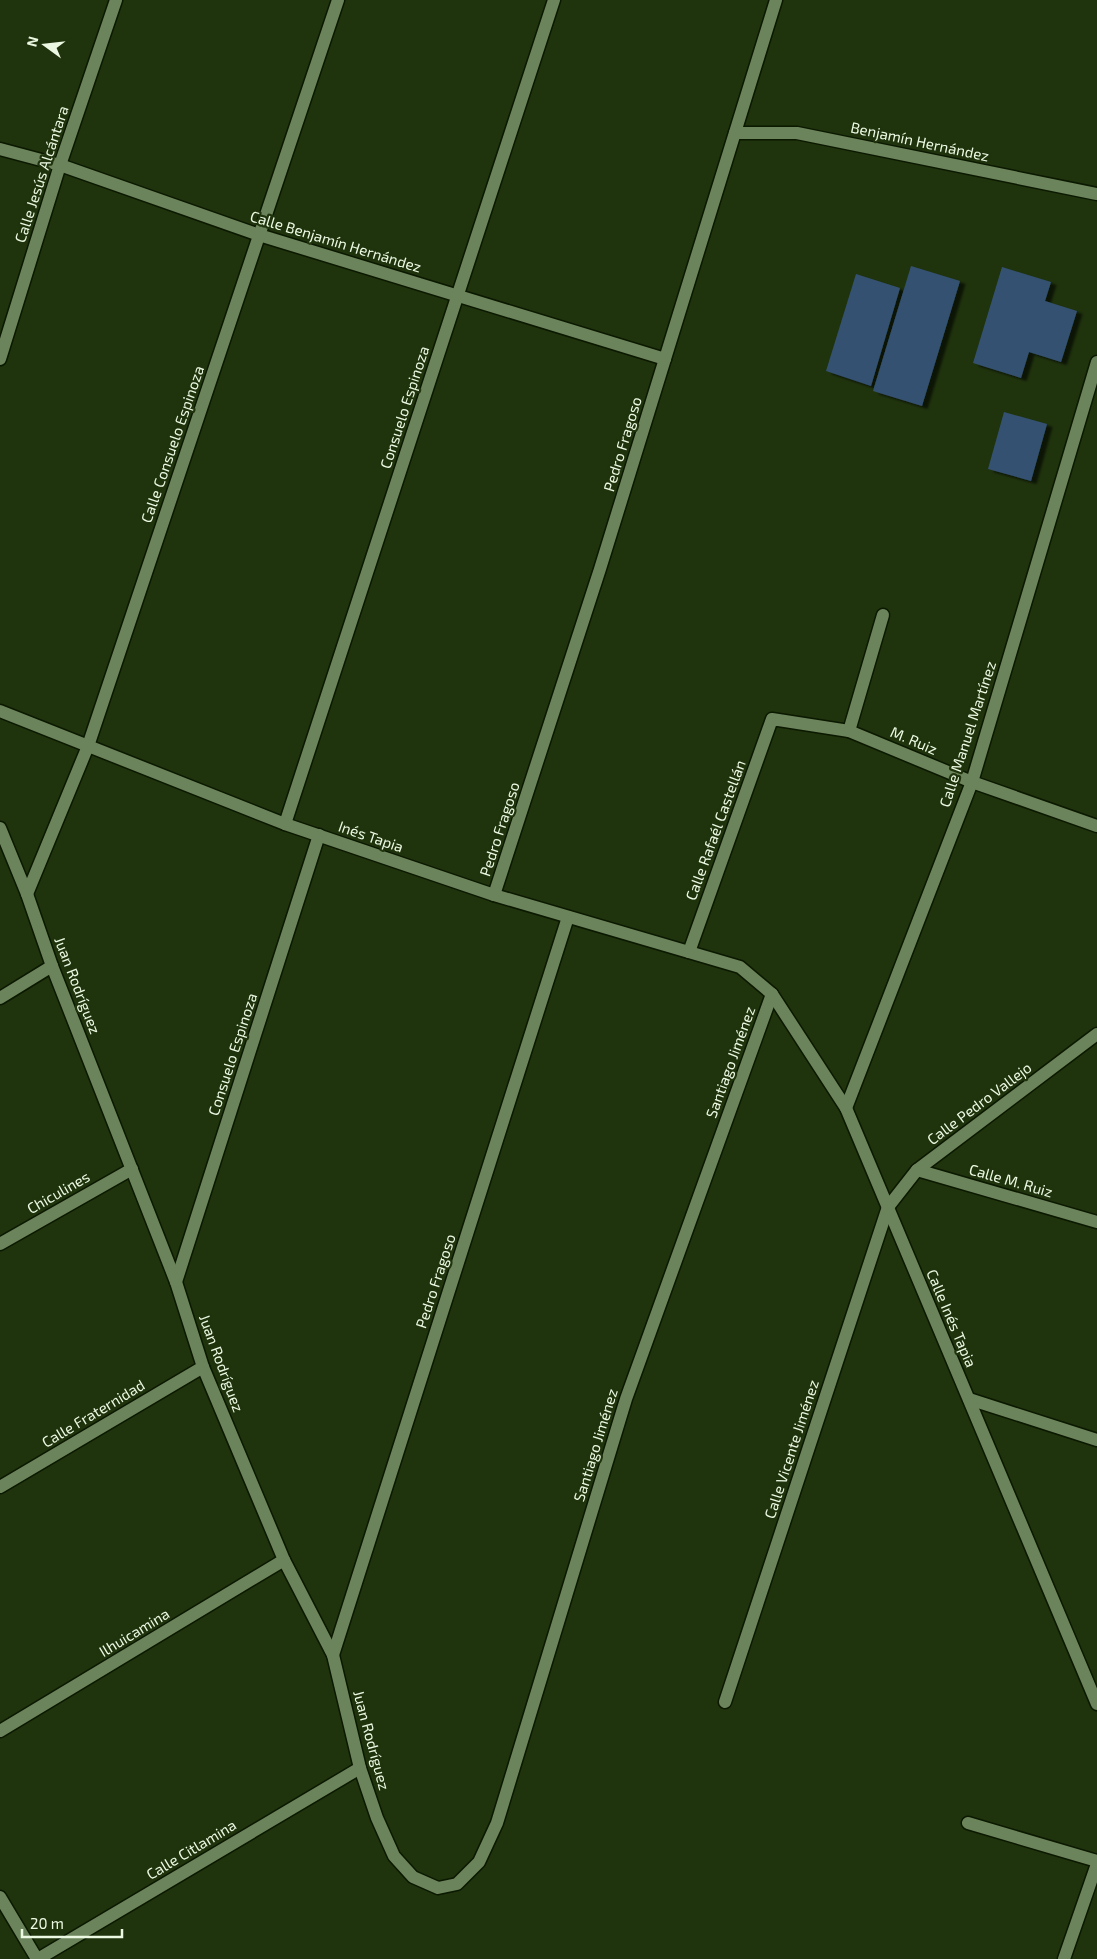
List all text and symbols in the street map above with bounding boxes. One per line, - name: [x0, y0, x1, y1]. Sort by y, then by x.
- north arrow: [20, 20, 70, 70]
- text: N: [22, 34, 41, 49]
- street label: Calle Jesús Alcántara: [10, 103, 72, 245]
- street label: Benjamín Hernández: [849, 118, 991, 165]
- street label: Calle Benjamín Hernández: [248, 206, 424, 277]
- street label: Consuelo Espinoza: [376, 343, 432, 471]
- street label: Calle Consuelo Espinoza: [137, 363, 207, 525]
- street label: Pedro Fragoso: [599, 394, 645, 494]
- street label: Calle Manuel Martínez: [935, 659, 999, 809]
- street label: M. Ruiz: [888, 722, 940, 758]
- street label: Calle Rafaél Castellán: [681, 757, 749, 903]
- street label: Pedro Fragoso: [475, 780, 523, 878]
- street label: Inés Tapia: [336, 816, 406, 856]
- street label: Juan Rodríguez: [51, 934, 105, 1036]
- street label: Consuelo Espinoza: [204, 990, 260, 1118]
- street label: Santiago Jiménez: [701, 1004, 759, 1120]
- street label: Calle Pedro Vallejo: [923, 1058, 1035, 1149]
- street label: Calle M. Ruiz: [967, 1159, 1055, 1201]
- street label: Chiculines: [23, 1167, 93, 1217]
- street label: Pedro Fragoso: [411, 1232, 459, 1330]
- street label: Calle Inés Tapia: [923, 1266, 981, 1370]
- street label: Juan Rodríguez: [196, 1312, 248, 1414]
- street label: Calle Fraternidad: [38, 1375, 148, 1451]
- street label: Calle Vicente Jiménez: [760, 1377, 822, 1521]
- street label: Santiago Jiménez: [569, 1386, 621, 1504]
- street label: Ilhuicamina: [96, 1604, 172, 1660]
- street label: Juan Rodríguez: [350, 1688, 394, 1792]
- street label: Calle Citlamina: [143, 1815, 239, 1883]
- scale bar: [22, 1906, 122, 1938]
- text: 20 m: [30, 1914, 64, 1932]

